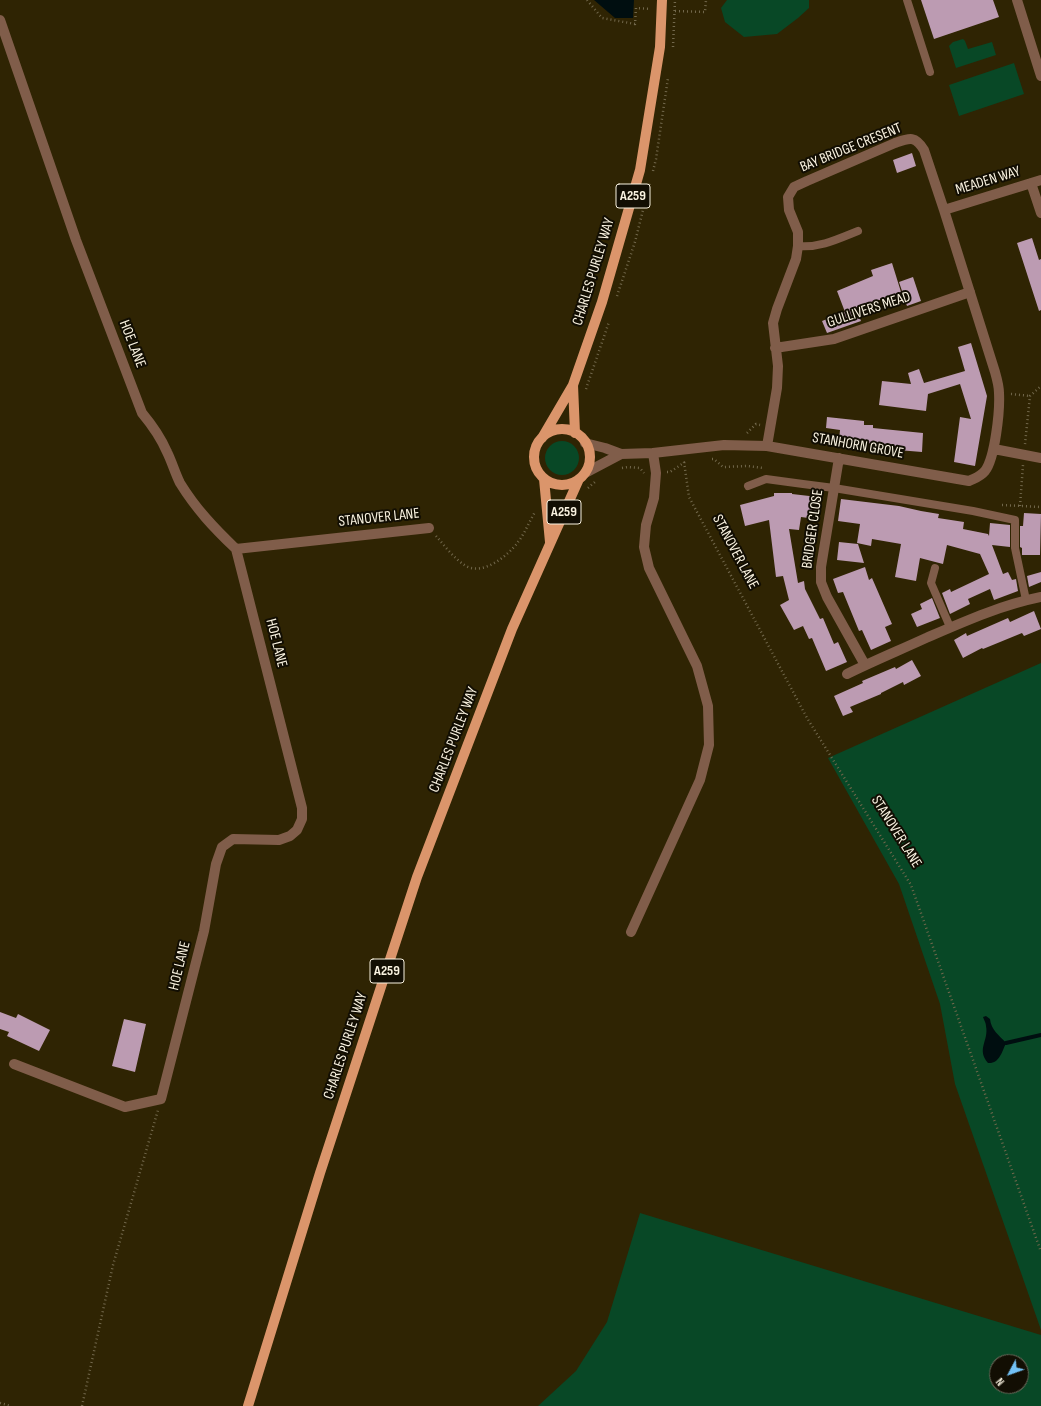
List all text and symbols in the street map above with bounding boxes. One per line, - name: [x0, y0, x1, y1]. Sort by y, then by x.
- street label: BAY BRIDGE CRESENT: [798, 119, 904, 177]
- street label: MEADEN WAY: [954, 163, 1022, 199]
- road number: A259: [616, 184, 650, 208]
- street label: CHARLES PURLEY WAY: [569, 216, 619, 328]
- street label: GULLIVERS MEAD: [825, 288, 913, 332]
- street label: HOE LANE: [115, 318, 149, 370]
- street label: STANHORN GROVE: [811, 429, 905, 463]
- street label: BRIDGER CLOSE: [799, 488, 827, 570]
- road number: A259: [547, 500, 581, 524]
- street label: STANOVER LANE: [338, 505, 420, 531]
- street label: STANOVER LANE: [708, 512, 762, 592]
- street label: HOE LANE: [261, 617, 291, 669]
- street label: CHARLES PURLEY WAY: [426, 685, 482, 795]
- street label: STANOVER LANE: [867, 793, 925, 871]
- street label: HOE LANE: [165, 940, 195, 992]
- road number: A259: [370, 959, 404, 983]
- street label: CHARLES PURLEY WAY: [320, 990, 372, 1102]
- north arrow: [989, 1354, 1029, 1394]
- text: N: [993, 1375, 1007, 1388]

